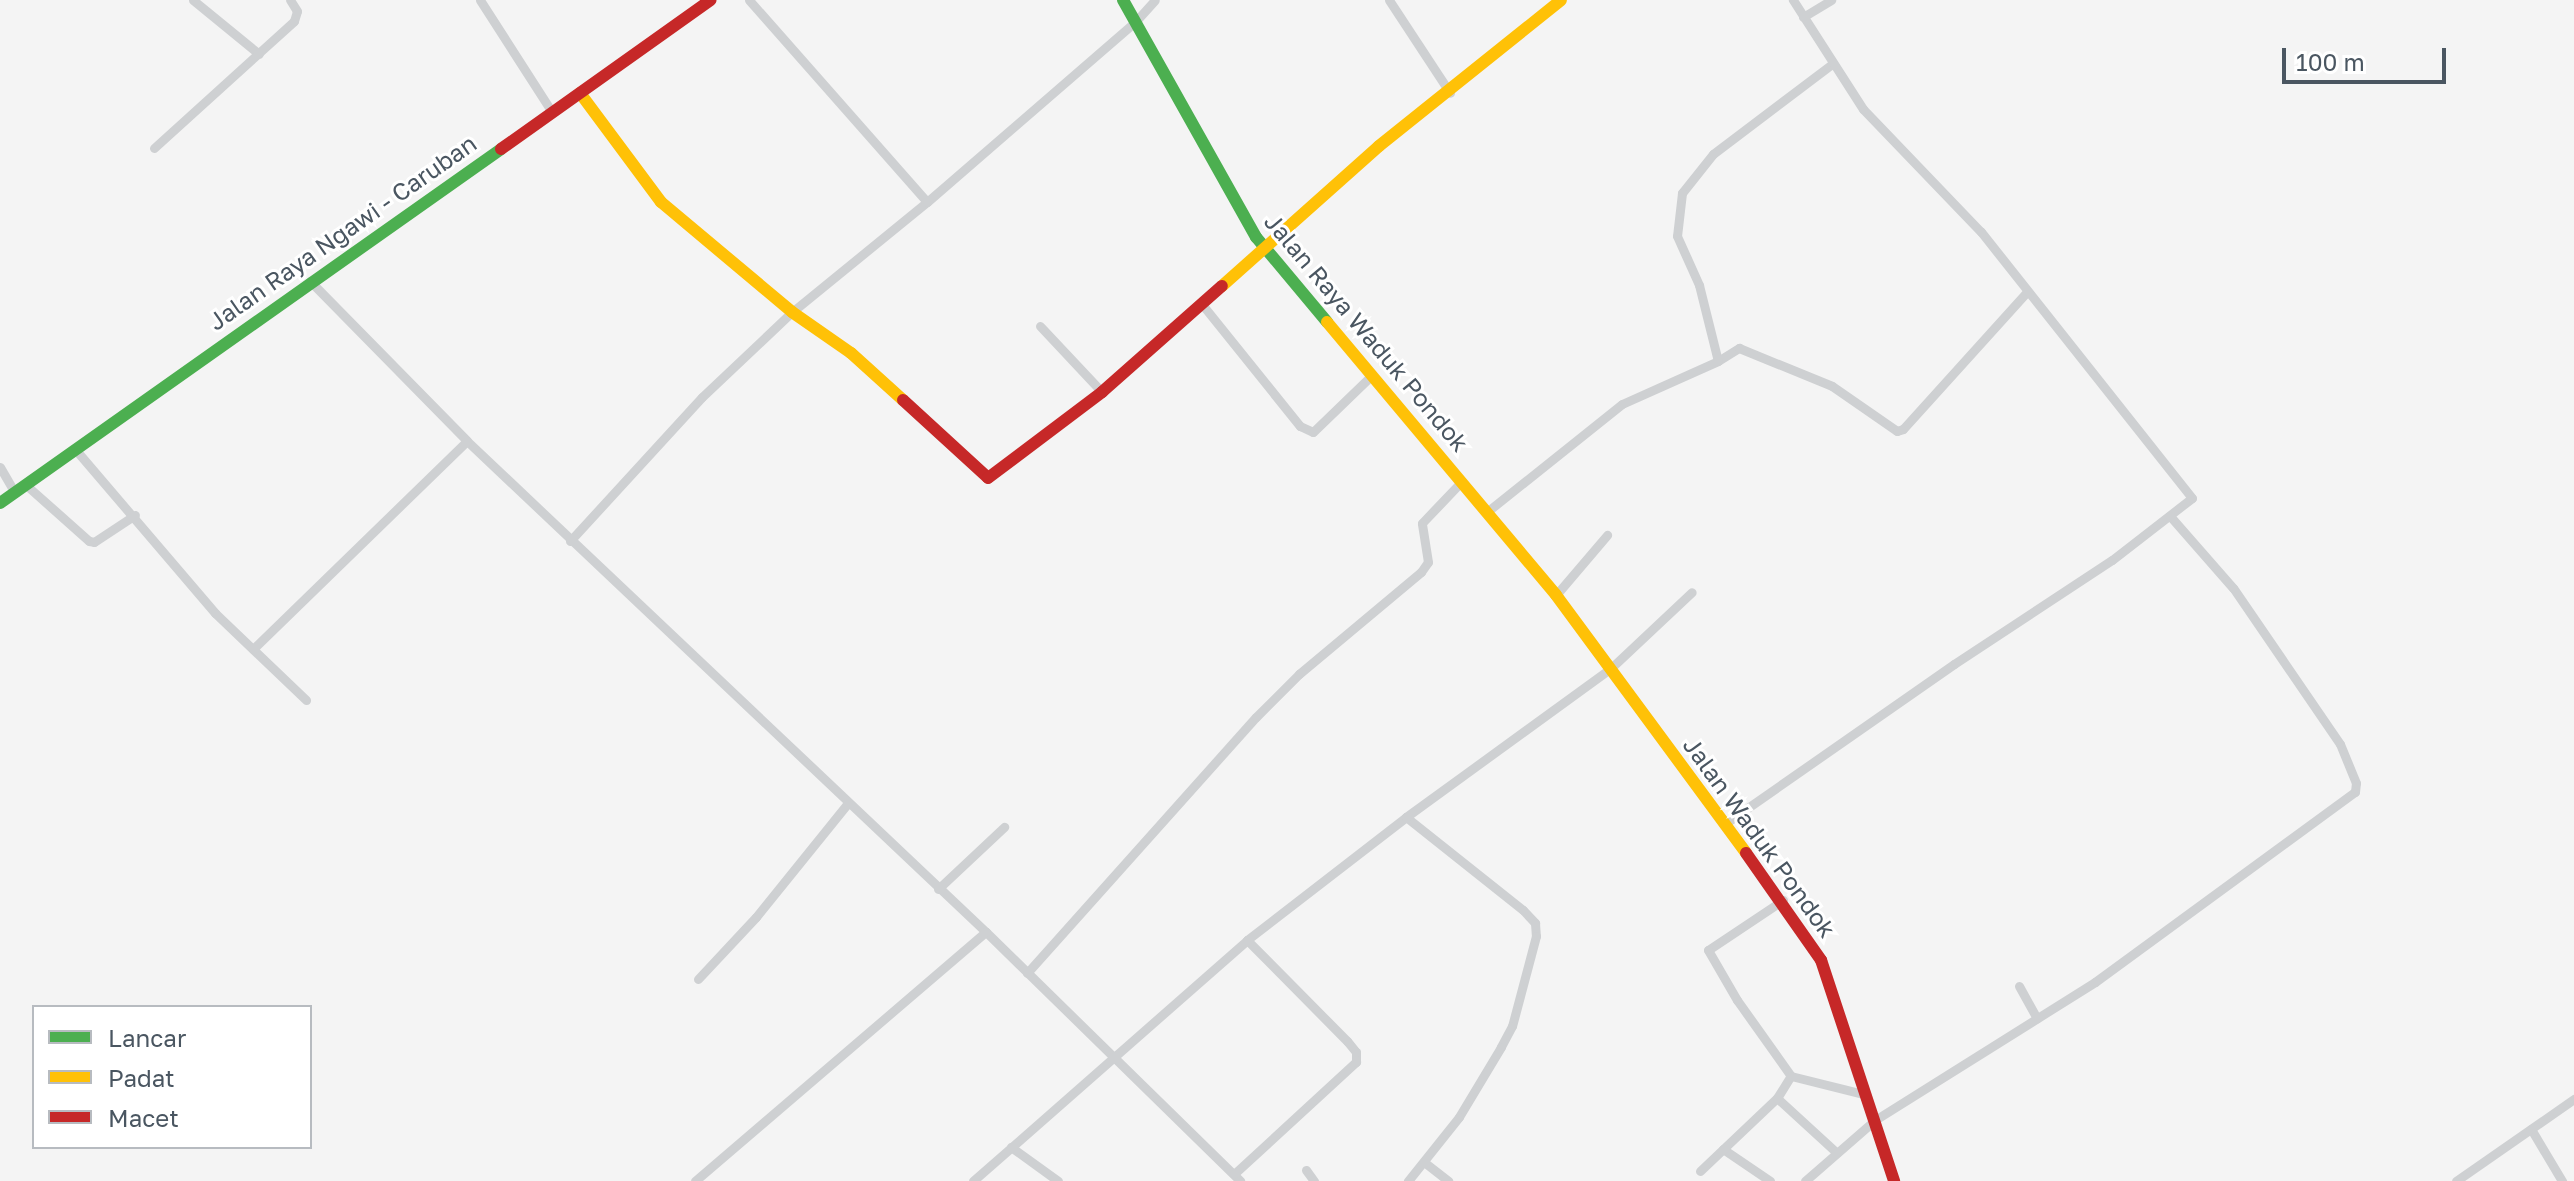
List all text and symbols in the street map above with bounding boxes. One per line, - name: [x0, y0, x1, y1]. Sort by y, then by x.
- scale bar: [2286, 32, 2450, 82]
- text: 100 m: [2296, 47, 2365, 76]
- street label: Jalan Raya Ngawi - Caruban: [202, 128, 482, 336]
- street label: Jalan Raya Waduk Pondok: [1259, 207, 1475, 457]
- street label: Jalan Waduk Pondok: [1678, 731, 1842, 943]
- legend: [32, 1005, 312, 1149]
- text: Lancar: [108, 1023, 186, 1052]
- text: Padat: [108, 1063, 175, 1092]
- text: Macet: [108, 1103, 179, 1132]

